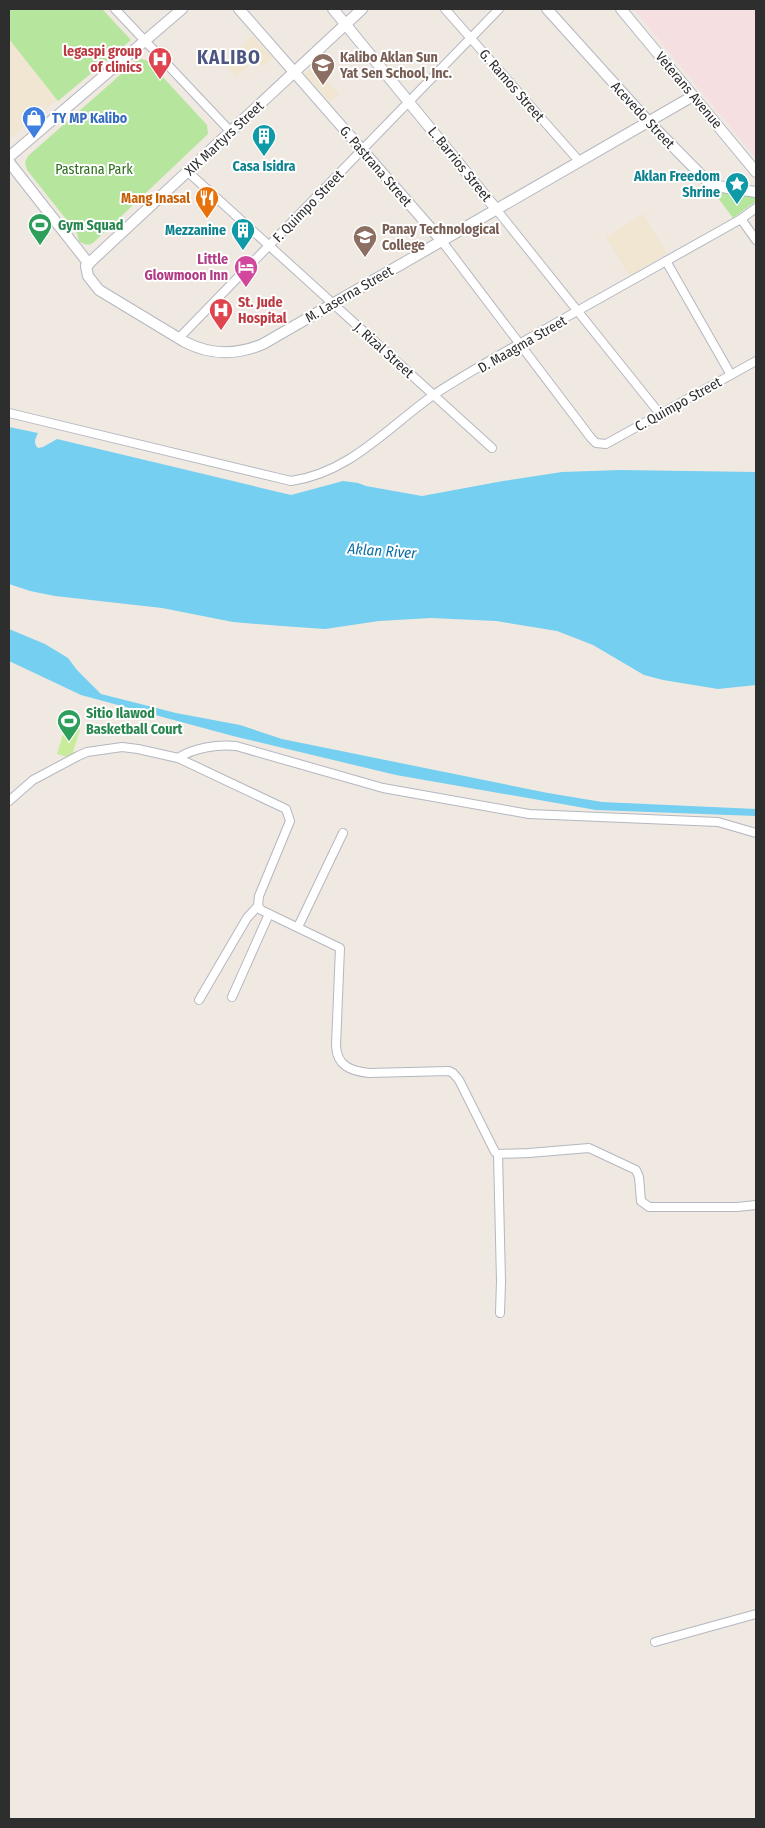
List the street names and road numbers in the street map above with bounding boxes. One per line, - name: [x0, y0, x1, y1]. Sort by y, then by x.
- street label: G. Ramos Street: [476, 46, 548, 125]
- street label: Veterans Avenue: [652, 48, 726, 132]
- street label: Acevedo Street: [607, 78, 678, 153]
- street label: XIX Martyrs Street: [181, 97, 268, 179]
- street label: G. Pastrana Street: [336, 122, 416, 211]
- street label: L. Barrios Street: [424, 123, 495, 205]
- street label: F. Quimpo Street: [270, 166, 347, 246]
- street label: M. Laserna Street: [302, 262, 397, 326]
- street label: D. Maagma Street: [475, 312, 570, 377]
- street label: J. Rizal Street: [350, 319, 417, 382]
- street label: C. Quimpo Street: [632, 373, 725, 435]

